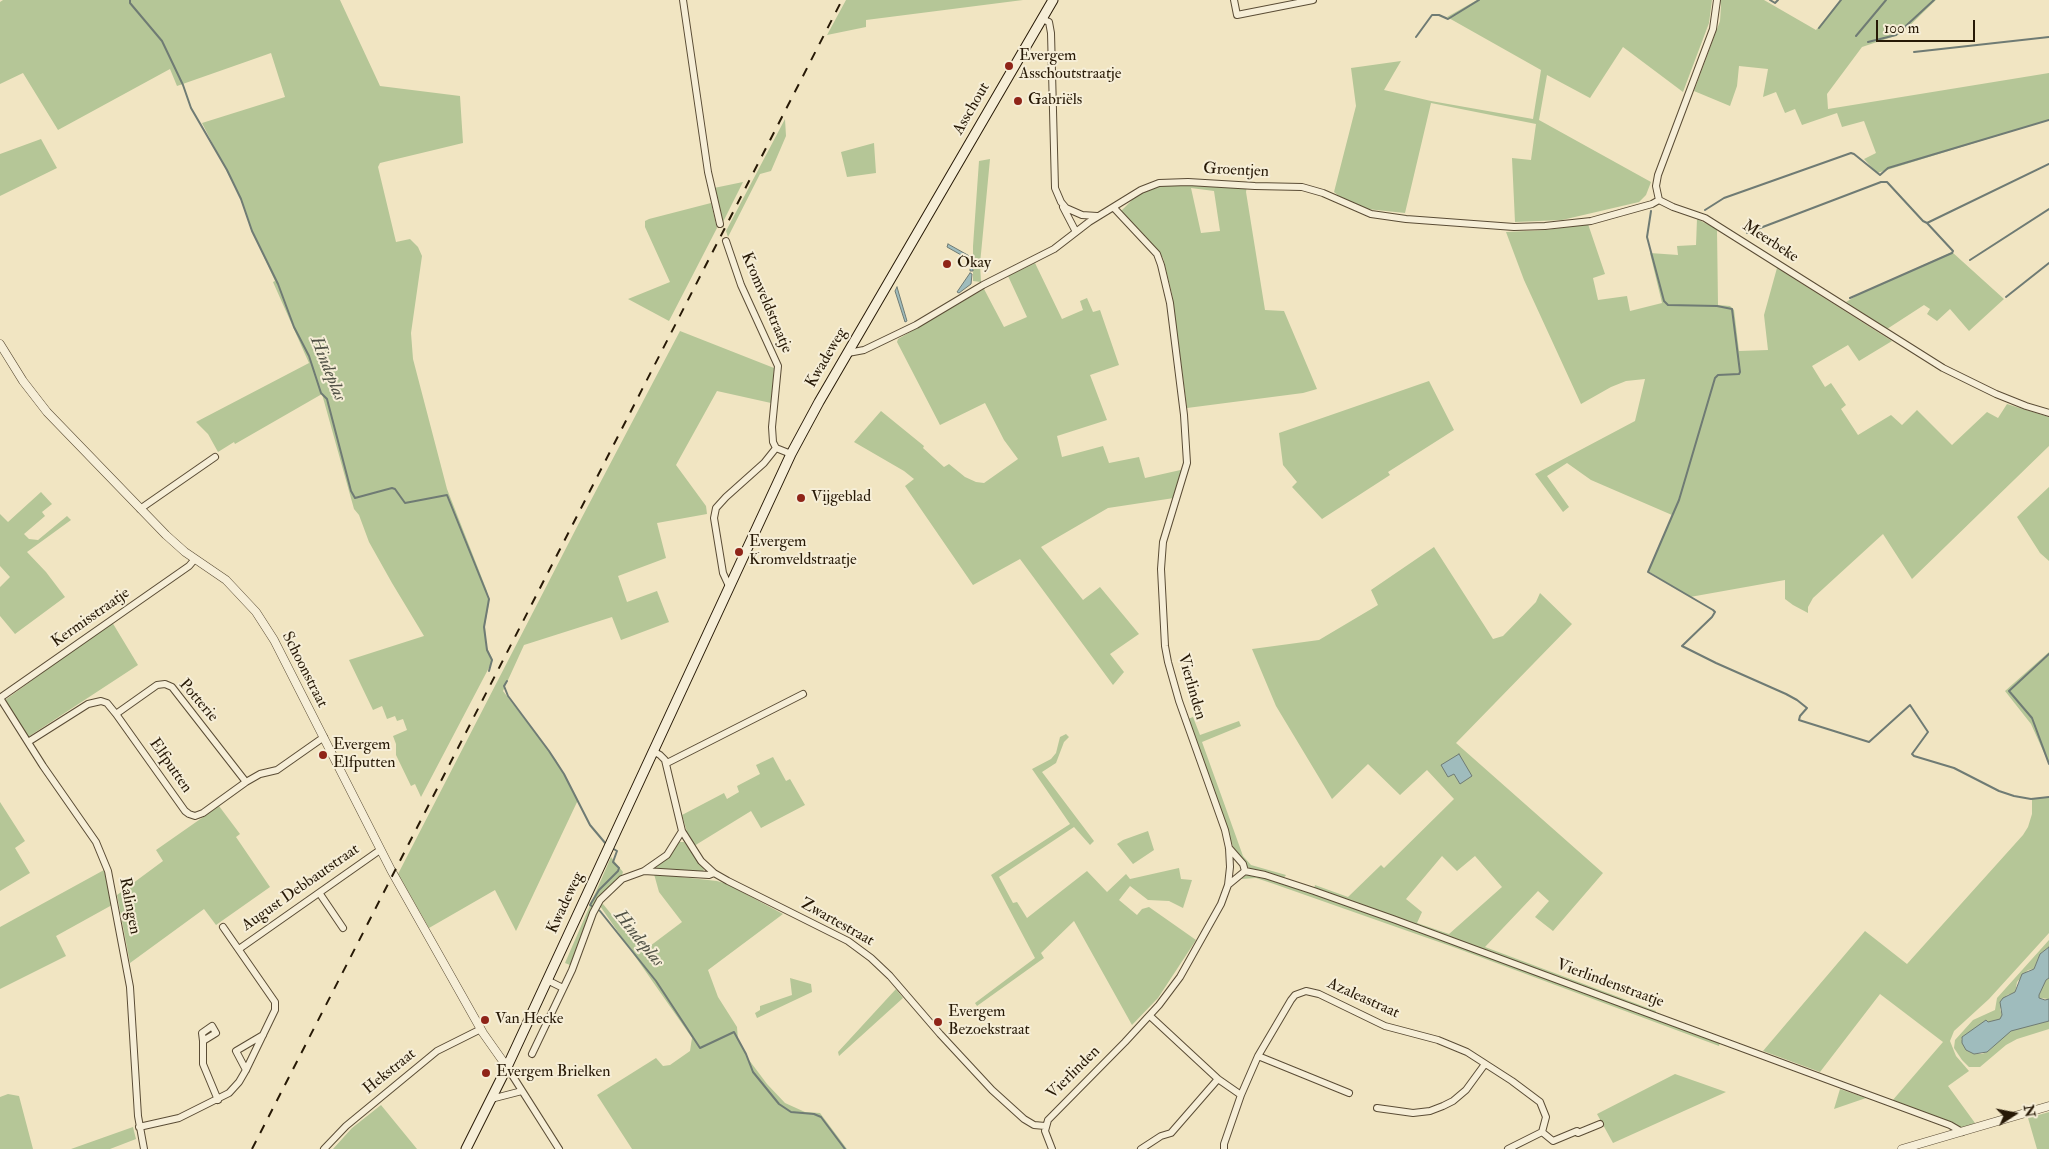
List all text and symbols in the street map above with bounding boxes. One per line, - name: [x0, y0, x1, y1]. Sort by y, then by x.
- scale bar: [1879, 10, 1978, 42]
- text: 100 m: [1884, 19, 1919, 38]
- place label: Evergem Asschoutstraatje: [1019, 47, 1121, 85]
- marker: Evergem Asschoutstraatje: [1003, 60, 1015, 72]
- street label: Asschout: [949, 79, 995, 139]
- place label: Gabriëls: [1028, 91, 1082, 111]
- marker: Gabriëls: [1012, 95, 1024, 107]
- street label: Groentjen: [1203, 160, 1269, 182]
- street label: Meerbeke: [1738, 217, 1802, 267]
- street label: Kromveldstraatje: [736, 250, 796, 356]
- place label: Okay: [957, 254, 991, 274]
- marker: Okay: [941, 258, 953, 270]
- street label: Kwadeweg: [802, 325, 852, 391]
- water label: Hindeplas: [304, 334, 350, 404]
- place label: Vijgeblad: [811, 488, 871, 508]
- marker: Vijgeblad: [795, 492, 807, 504]
- place label: Evergem Kromveldstraatje: [749, 533, 857, 571]
- marker: Evergem Kromveldstraatje: [733, 546, 745, 558]
- street label: Kermisstraatje: [48, 584, 134, 652]
- street label: Schoonstraat: [277, 629, 331, 711]
- street label: Vierlinden: [1172, 652, 1210, 722]
- street label: Potterie: [174, 676, 222, 726]
- street label: Elfputten: [144, 735, 196, 797]
- place label: Evergem Elfputten: [333, 736, 395, 774]
- marker: Evergem Elfputten: [317, 749, 329, 761]
- street label: August Debbautstraat: [239, 840, 363, 936]
- street label: Kwadeweg: [543, 869, 589, 937]
- street label: Ralingen: [114, 876, 144, 936]
- street label: Zwartestraat: [797, 895, 877, 951]
- water label: Hindeplas: [608, 906, 668, 972]
- street label: Vierlindenstraatje: [1554, 956, 1666, 1012]
- street label: Azaleastraat: [1324, 975, 1402, 1023]
- place label: Evergem Bezoekstraat: [948, 1003, 1030, 1041]
- place label: Van Hecke: [495, 1010, 563, 1030]
- marker: Van Hecke: [479, 1014, 491, 1026]
- marker: Evergem Bezoekstraat: [932, 1016, 944, 1028]
- street label: Vierlinden: [1043, 1042, 1105, 1104]
- street label: Hekstraat: [360, 1045, 420, 1099]
- place label: Evergem Brielken: [496, 1063, 611, 1083]
- marker: Evergem Brielken: [480, 1067, 492, 1079]
- north arrow: [1989, 1089, 2039, 1139]
- text: N: [2020, 1103, 2039, 1119]

